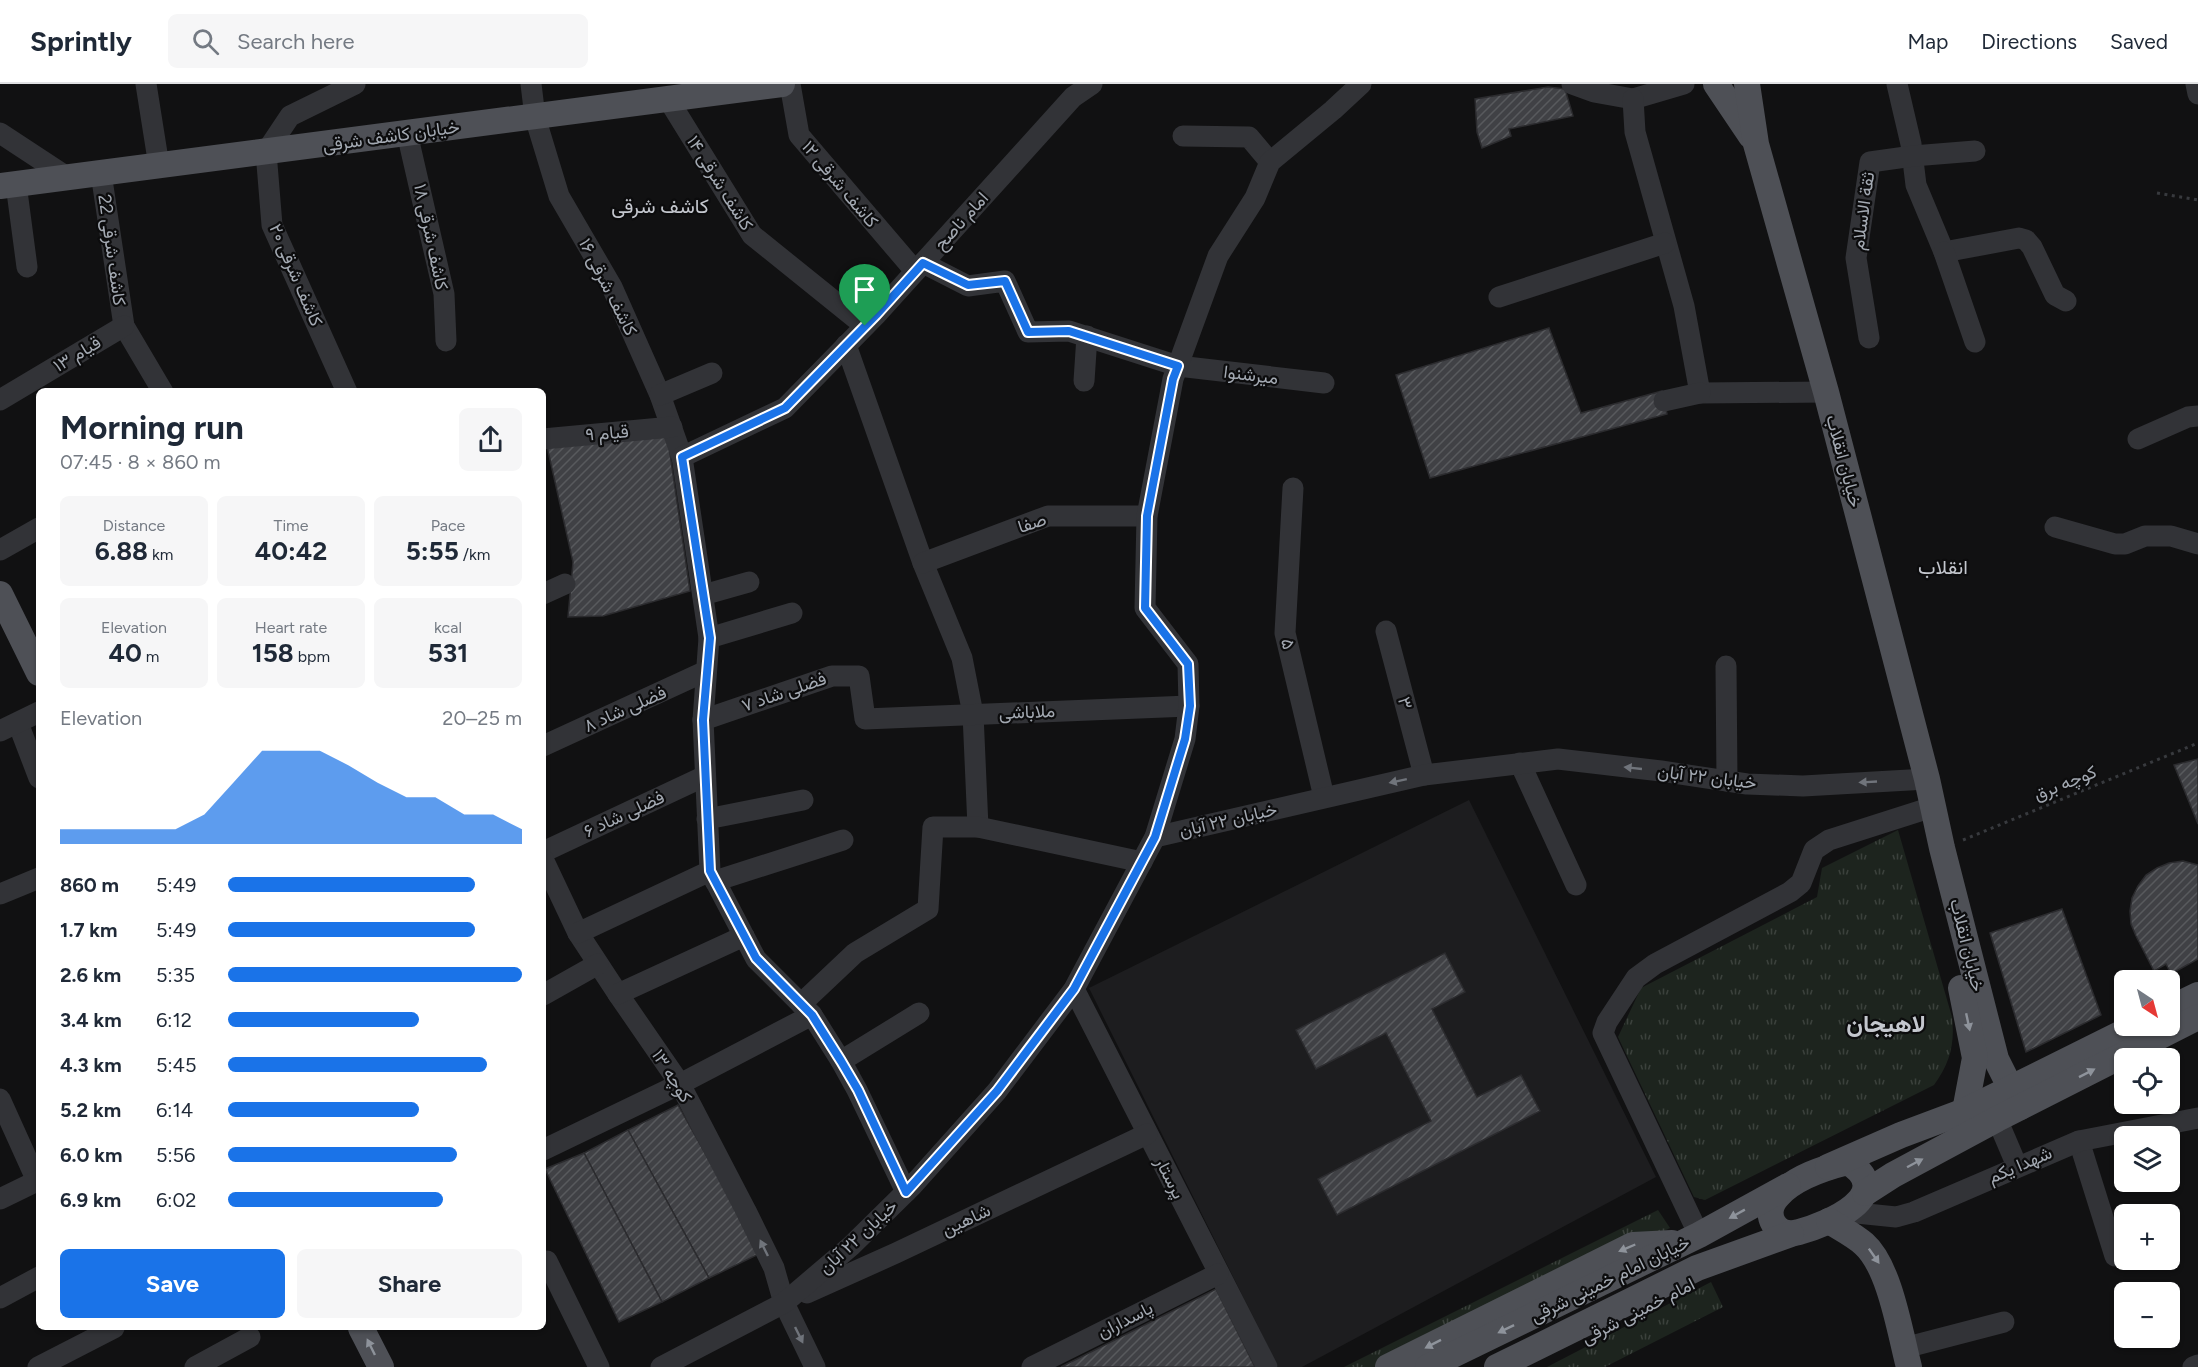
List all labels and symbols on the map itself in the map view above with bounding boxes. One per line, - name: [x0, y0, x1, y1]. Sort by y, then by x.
- street label: خیابان کاشف شرقی: [321, 116, 461, 156]
- street label: کاشف شرقی ۱۴: [682, 131, 758, 235]
- street label: کاشف شرقی ۱۲: [797, 136, 883, 232]
- street label: ثقة‌ الاسلام: [1847, 170, 1880, 252]
- street label: کاشف شرقی ۱۸: [409, 182, 453, 292]
- street label: امام ناصح: [929, 187, 994, 255]
- street label: کاشف شرقی 22: [93, 193, 131, 307]
- district label: کاشف شرقی: [611, 194, 709, 219]
- street label: کاشف شرقی ۲۰: [265, 220, 327, 330]
- street label: کاشف شرقی ۱۶: [574, 235, 642, 339]
- pin: [839, 264, 890, 326]
- street label: قیام ۱۳: [49, 331, 105, 378]
- street label: میرشنوا: [1222, 361, 1280, 389]
- street label: خیابان انقلاب: [1821, 412, 1867, 510]
- street label: قیام ۹: [584, 420, 630, 447]
- street label: صفا: [1015, 508, 1049, 538]
- district label: انقلاب: [1918, 555, 1968, 579]
- street label: ۵: [1276, 637, 1300, 651]
- street label: فضلی شاد ۷: [739, 667, 829, 717]
- street label: فضلی شاد ۸: [580, 681, 670, 737]
- street label: ۳: [1393, 694, 1417, 712]
- street label: ملاباشی: [998, 700, 1056, 724]
- street label: خیابان ۲۲ آبان: [1656, 760, 1758, 794]
- street label: کوچه برق: [2030, 760, 2100, 806]
- one-way arrow: [1623, 763, 1642, 773]
- one-way arrow: [1388, 777, 1407, 786]
- one-way arrow: [1859, 778, 1878, 787]
- street label: فضلی شاد ۶: [580, 786, 668, 842]
- street label: خیابان ۲۲ آبان: [1177, 798, 1279, 842]
- street label: خیابان انقلاب: [1945, 896, 1989, 994]
- north arrow: [2114, 970, 2180, 1036]
- district label: لاهیجان: [1846, 1009, 1926, 1038]
- one-way arrow: [1964, 1013, 1973, 1032]
- street label: کوچه ۱۳: [646, 1045, 697, 1107]
- one-way arrow: [2079, 1068, 2096, 1077]
- street label: شهدا یکم: [1985, 1142, 2056, 1189]
- street label: پرستار: [1149, 1153, 1190, 1203]
- one-way arrow: [1906, 1158, 1923, 1168]
- street label: خیابان ۲۲ آبان: [814, 1195, 902, 1279]
- street label: شاهین: [938, 1199, 994, 1241]
- one-way arrow: [1728, 1209, 1745, 1219]
- street label: خیابان امام خمینی شرقی: [1527, 1231, 1693, 1327]
- one-way arrow: [760, 1240, 769, 1257]
- one-way arrow: [1617, 1243, 1635, 1253]
- one-way arrow: [1868, 1248, 1880, 1264]
- street label: امام خمینی شرقی: [1578, 1273, 1698, 1349]
- street label: پاسداران: [1093, 1297, 1157, 1344]
- one-way arrow: [1498, 1324, 1515, 1334]
- one-way arrow: [794, 1326, 804, 1344]
- one-way arrow: [367, 1339, 376, 1356]
- one-way arrow: [1425, 1340, 1442, 1349]

